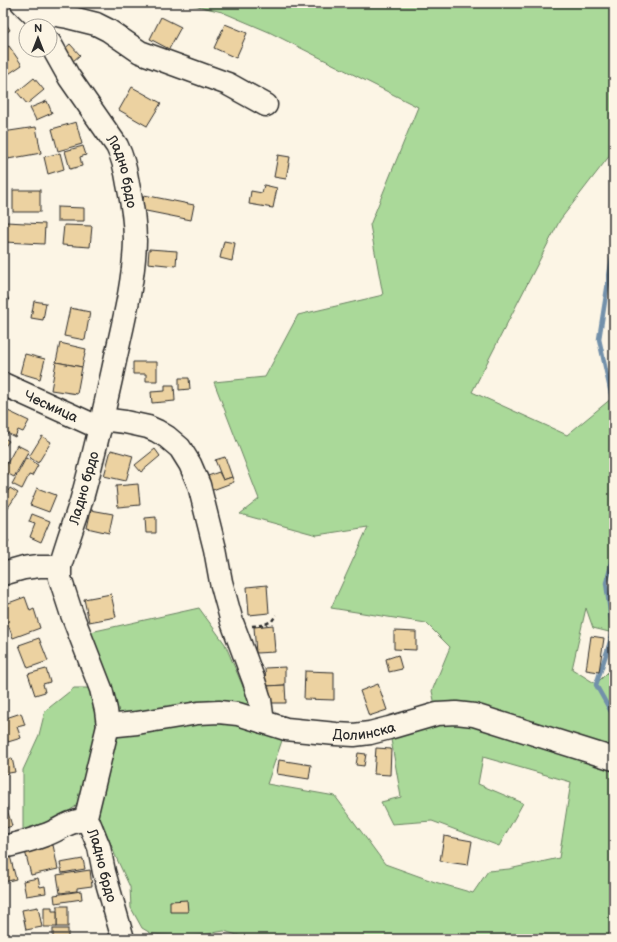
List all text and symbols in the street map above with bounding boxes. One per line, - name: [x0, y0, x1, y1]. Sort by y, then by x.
- north arrow: [18, 18, 58, 58]
- text: N: [34, 22, 42, 35]
- street label: Ладно брдо: [103, 131, 141, 209]
- street label: Чесмица: [22, 386, 82, 426]
- street label: Ладно брдо: [65, 449, 103, 528]
- street label: Долинска: [332, 718, 398, 744]
- street label: Ладно брдо: [83, 825, 121, 904]

